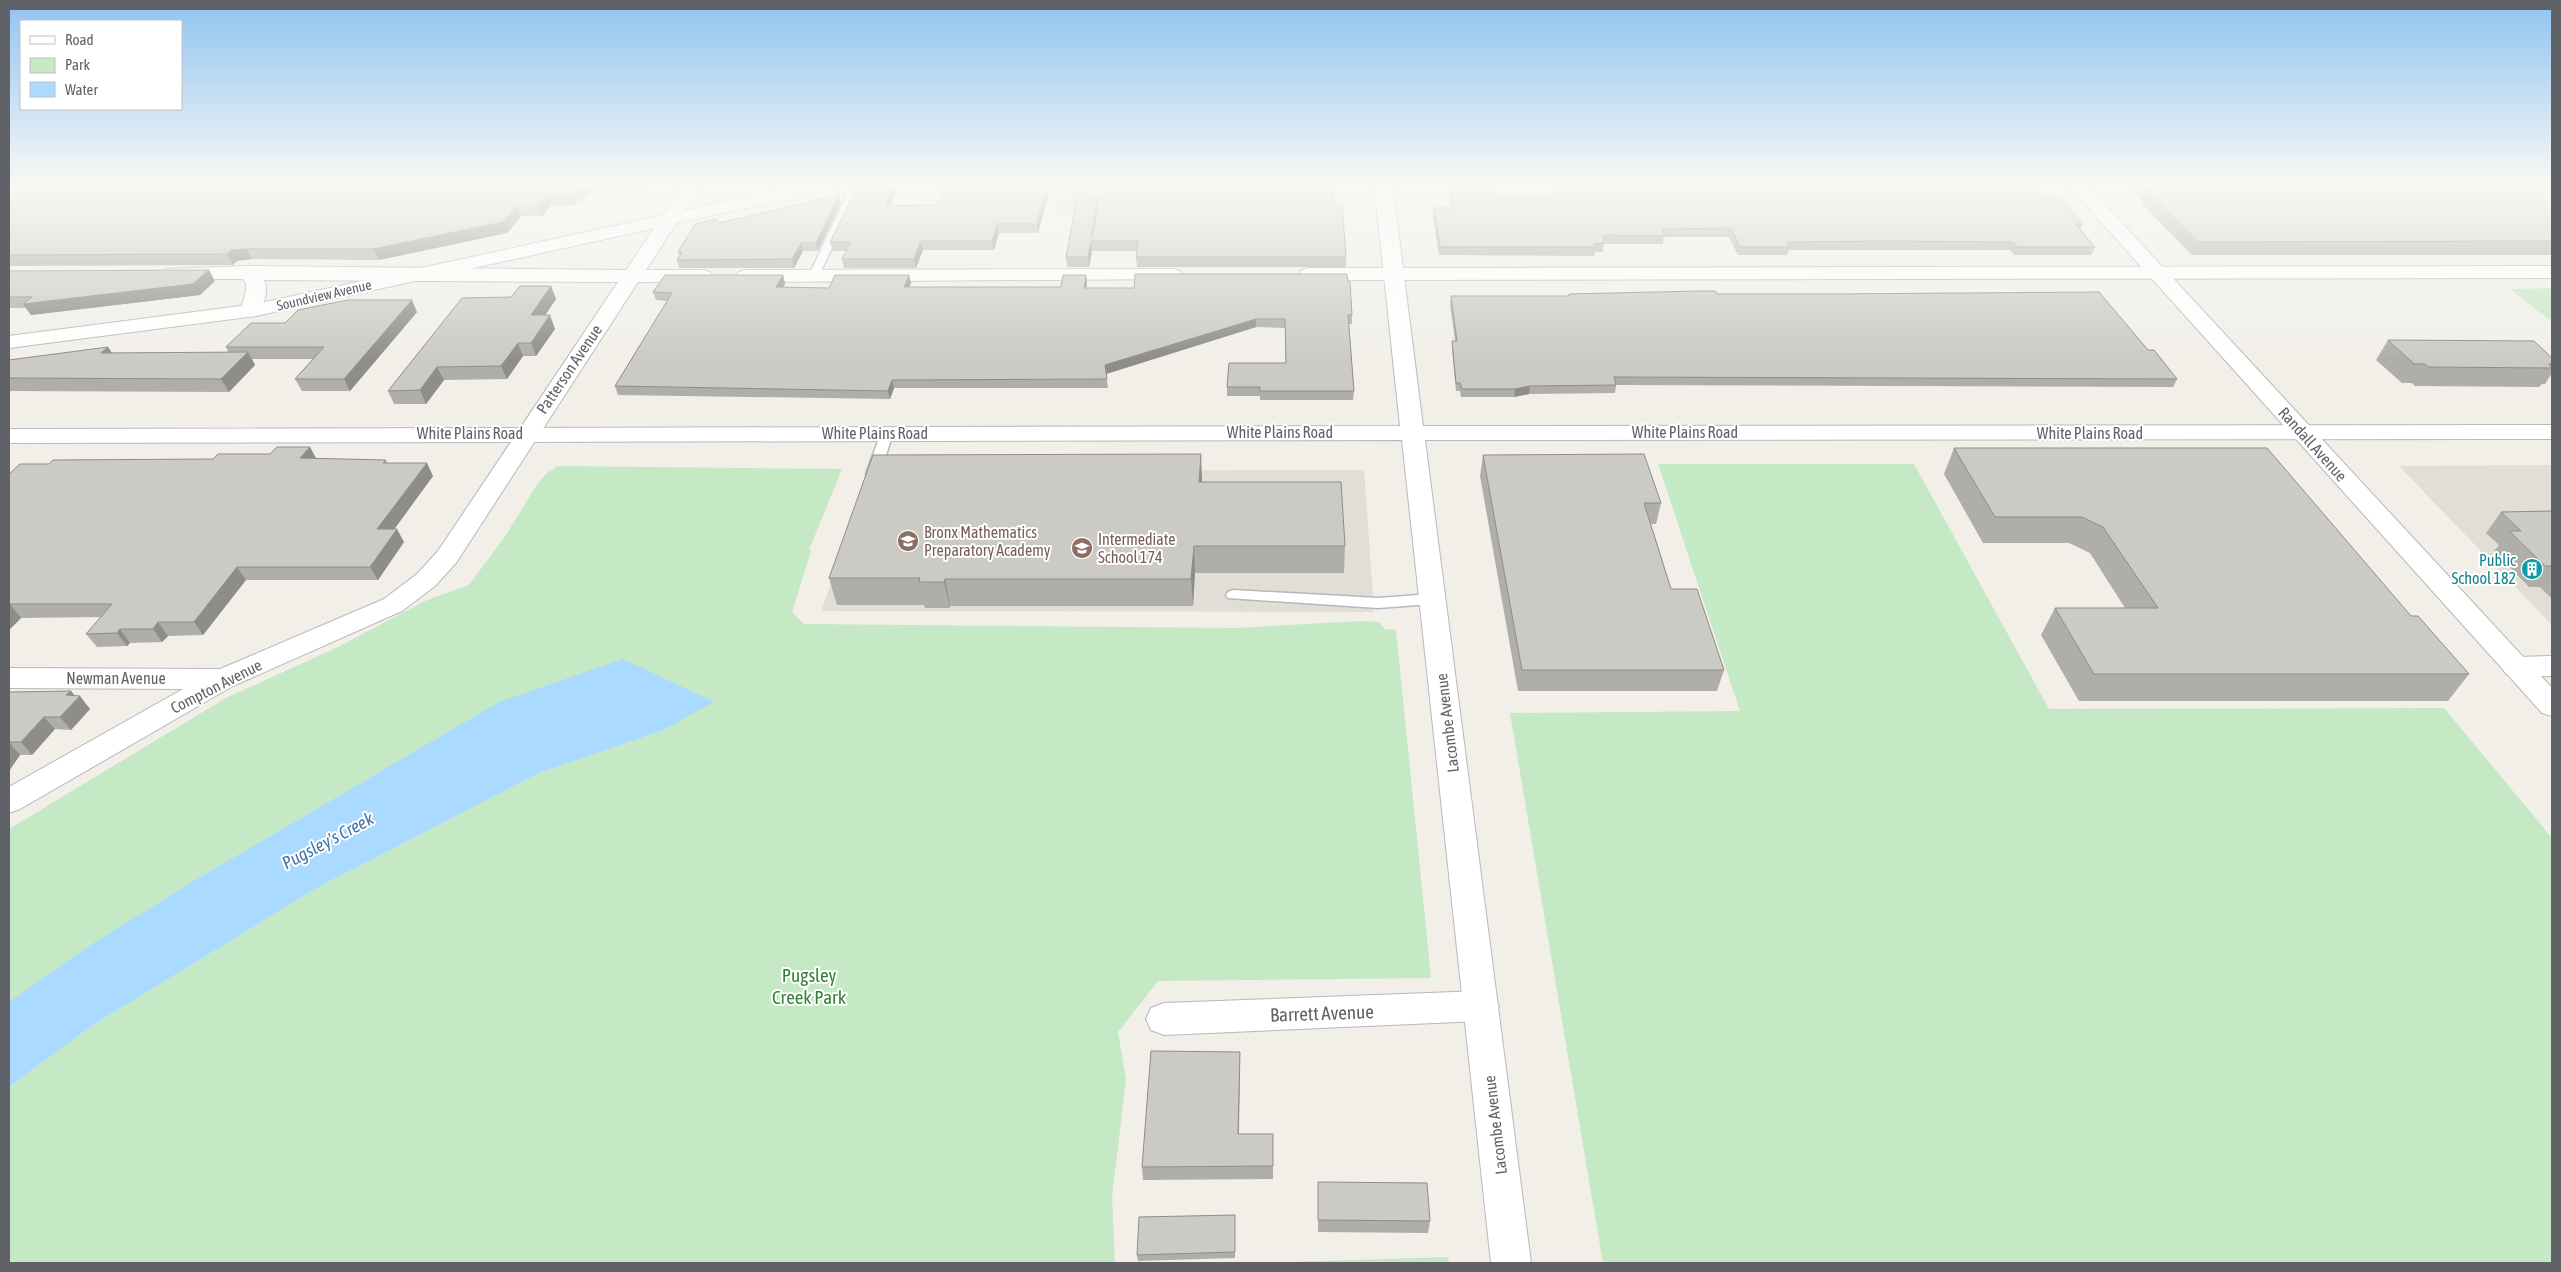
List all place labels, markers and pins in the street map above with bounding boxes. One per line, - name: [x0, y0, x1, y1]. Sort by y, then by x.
- place label: Bronx Mathematics Preparatory Academy: [924, 523, 1051, 560]
- school or university icon: Bronx Mathematics Preparatory Academy: [896, 529, 920, 553]
- place label: Intermediate School 174: [1098, 530, 1175, 566]
- school or university icon: Intermediate School 174: [1070, 536, 1094, 560]
- place label: Public School 182: [2452, 551, 2516, 587]
- building icon: Public School 182: [2520, 557, 2544, 581]

